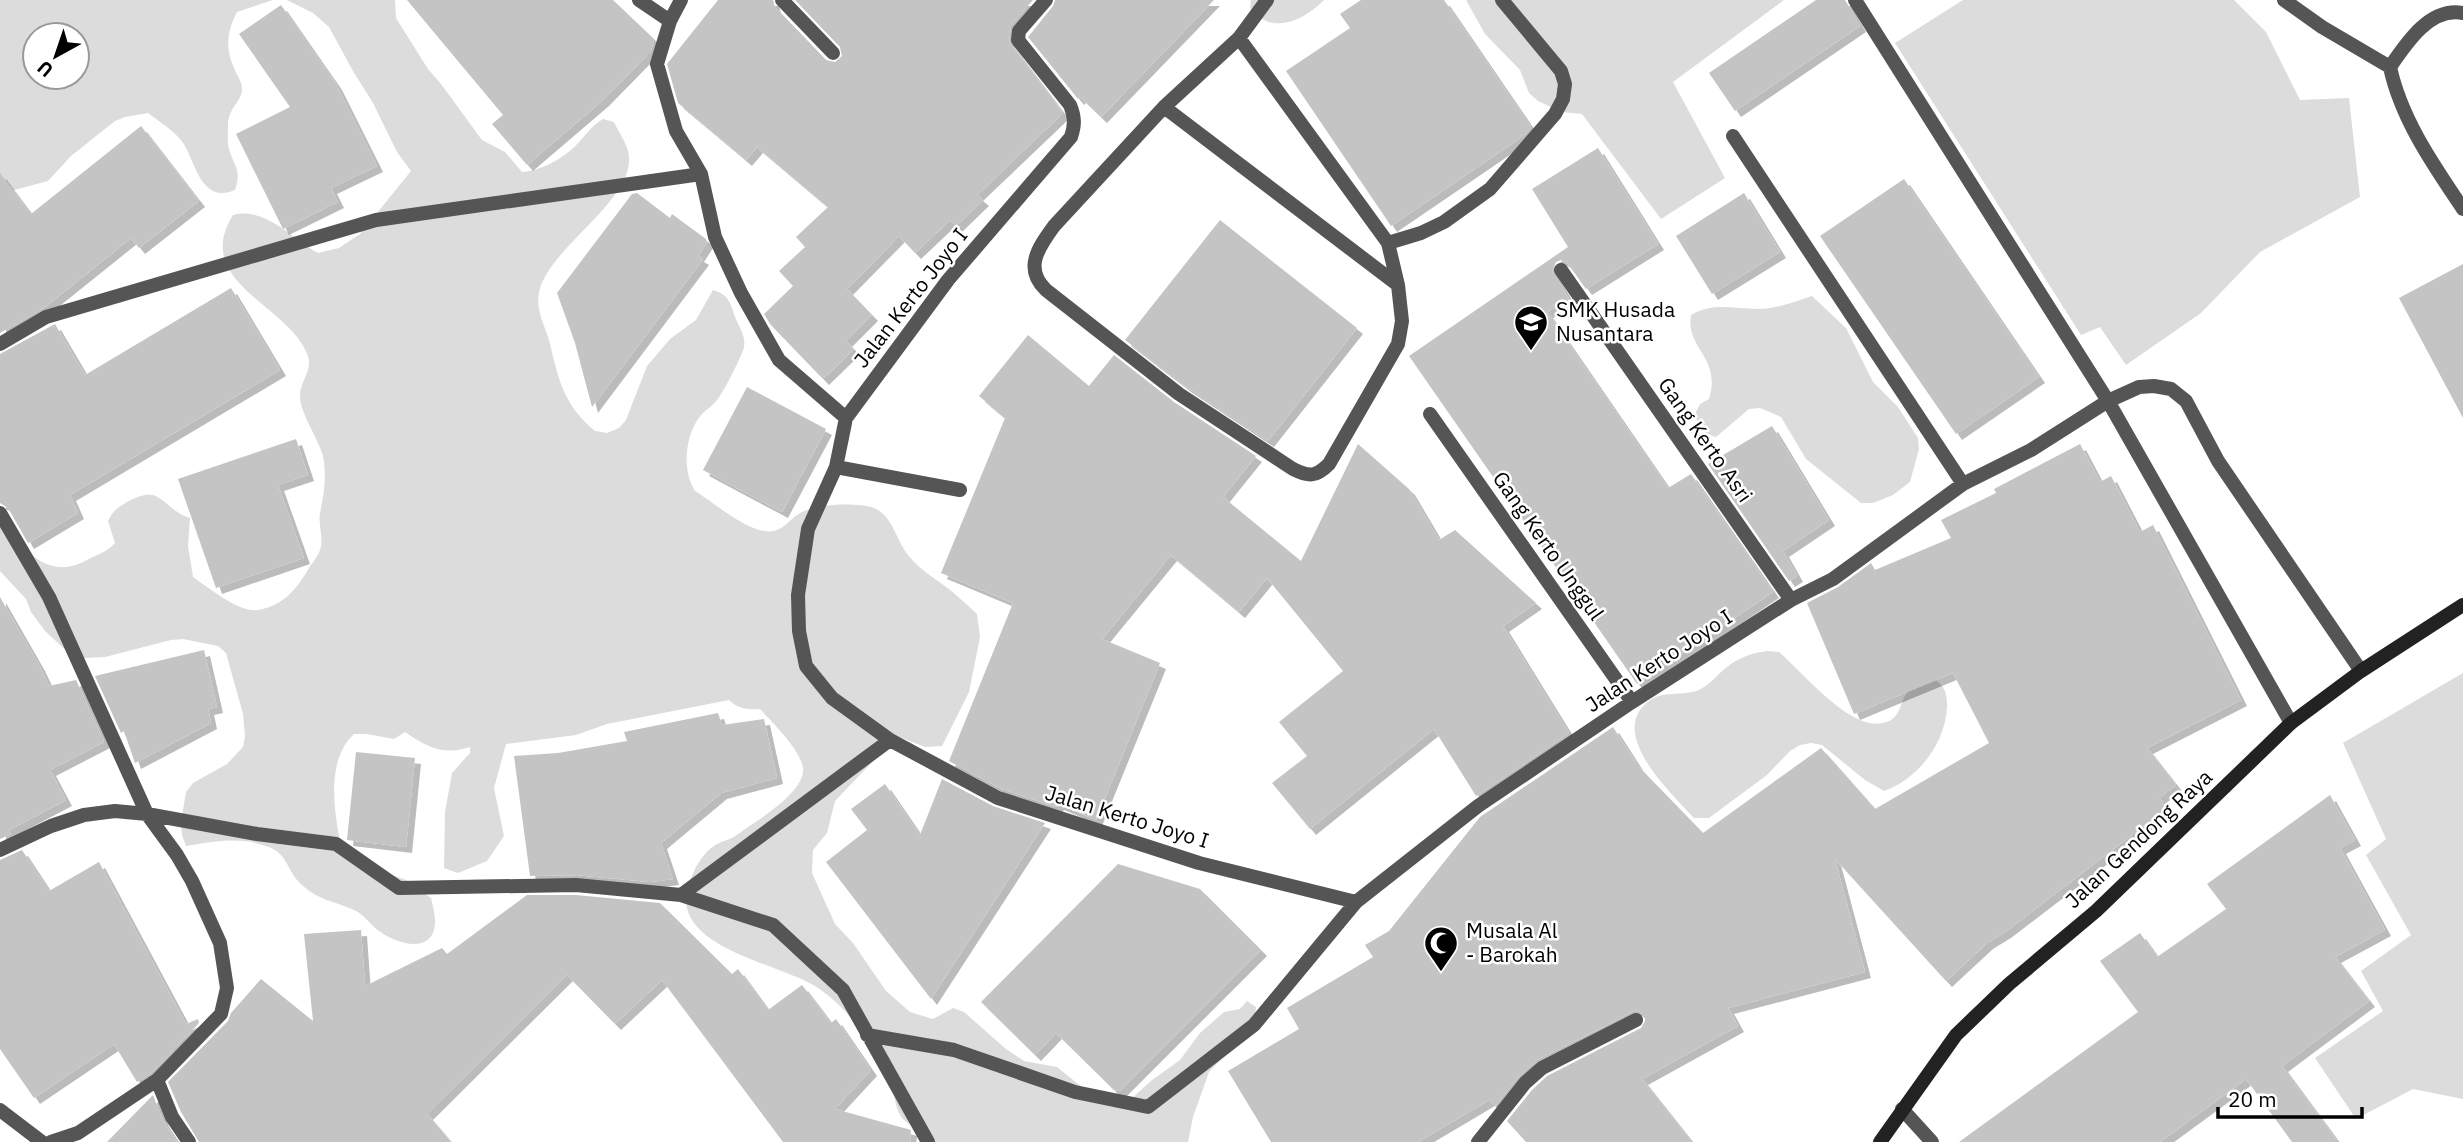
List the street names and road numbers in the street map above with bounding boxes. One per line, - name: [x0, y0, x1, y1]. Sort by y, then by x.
- street label: Jalan Kerto Joyo I: [847, 222, 973, 373]
- street label: Gang Kerto Asri: [1652, 371, 1759, 507]
- street label: Gang Kerto Unggul: [1487, 465, 1611, 626]
- street label: Jalan Kerto Joyo I: [1580, 602, 1737, 718]
- street label: Jalan Gendong Raya: [2059, 763, 2218, 914]
- street label: Jalan Kerto Joyo I: [1042, 778, 1213, 854]

